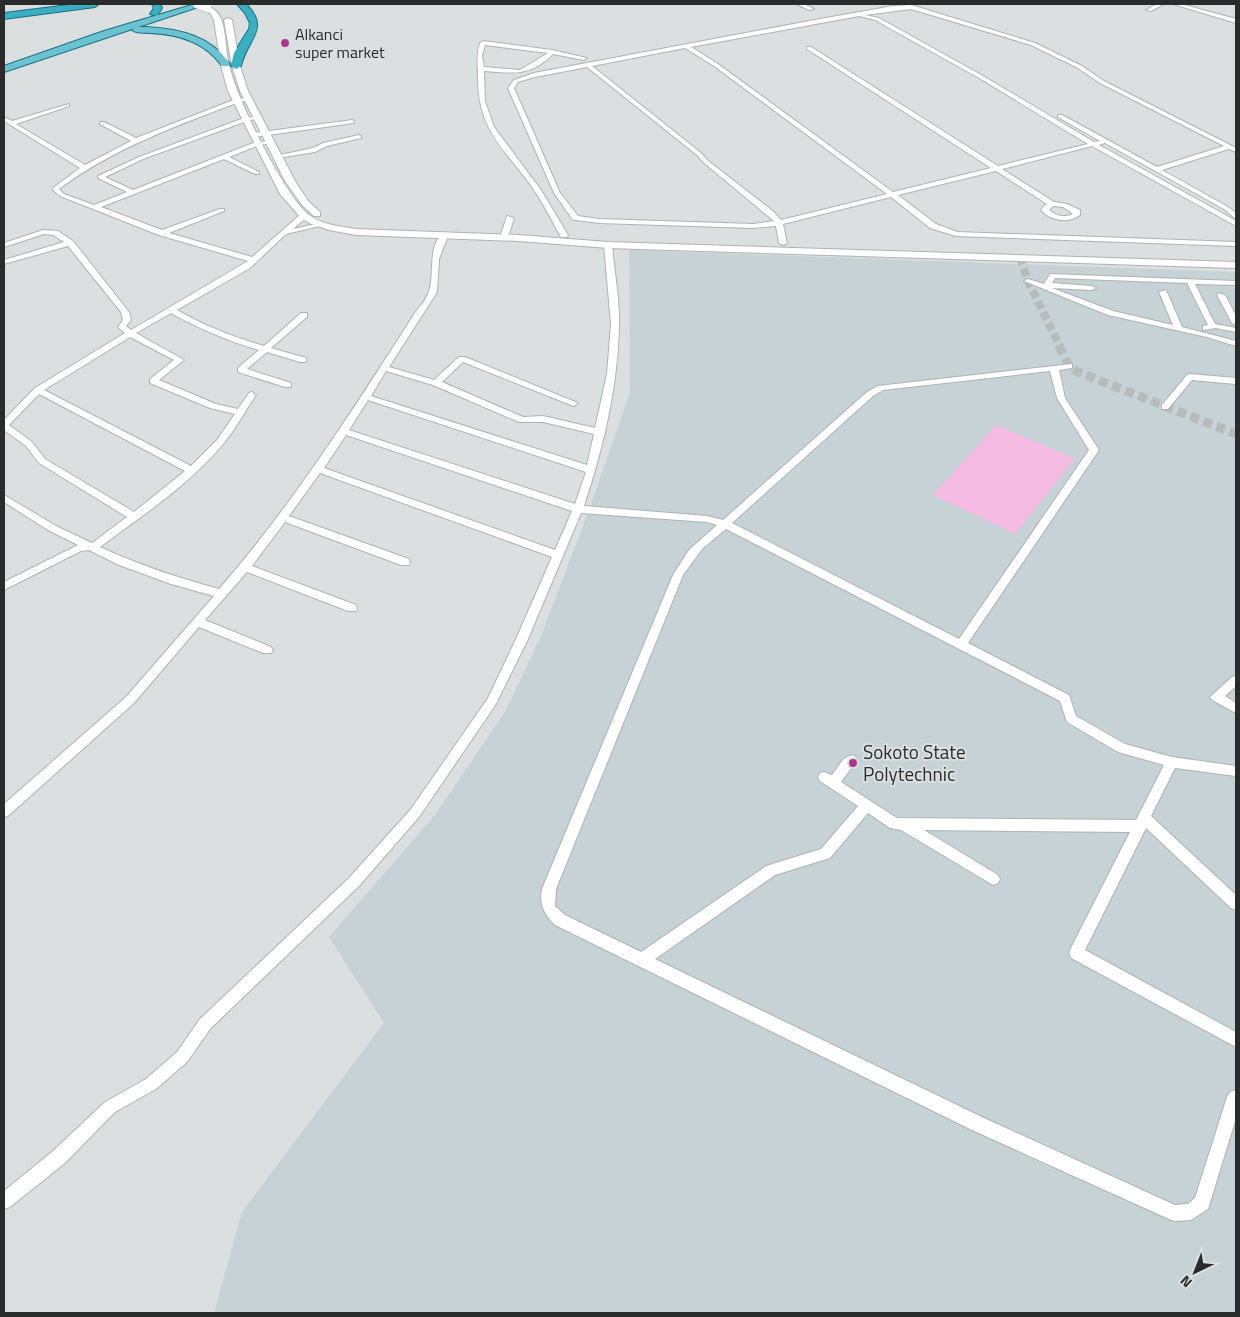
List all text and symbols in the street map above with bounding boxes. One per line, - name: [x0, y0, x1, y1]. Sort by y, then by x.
- place label: Alkanci super market: [295, 22, 385, 64]
- marker: Alkanci super market: [279, 37, 291, 49]
- place label: Sokoto State Polytechnic: [863, 737, 966, 788]
- marker: Sokoto State Polytechnic: [847, 757, 859, 769]
- north arrow: [1170, 1247, 1220, 1297]
- text: N: [1175, 1271, 1197, 1293]

